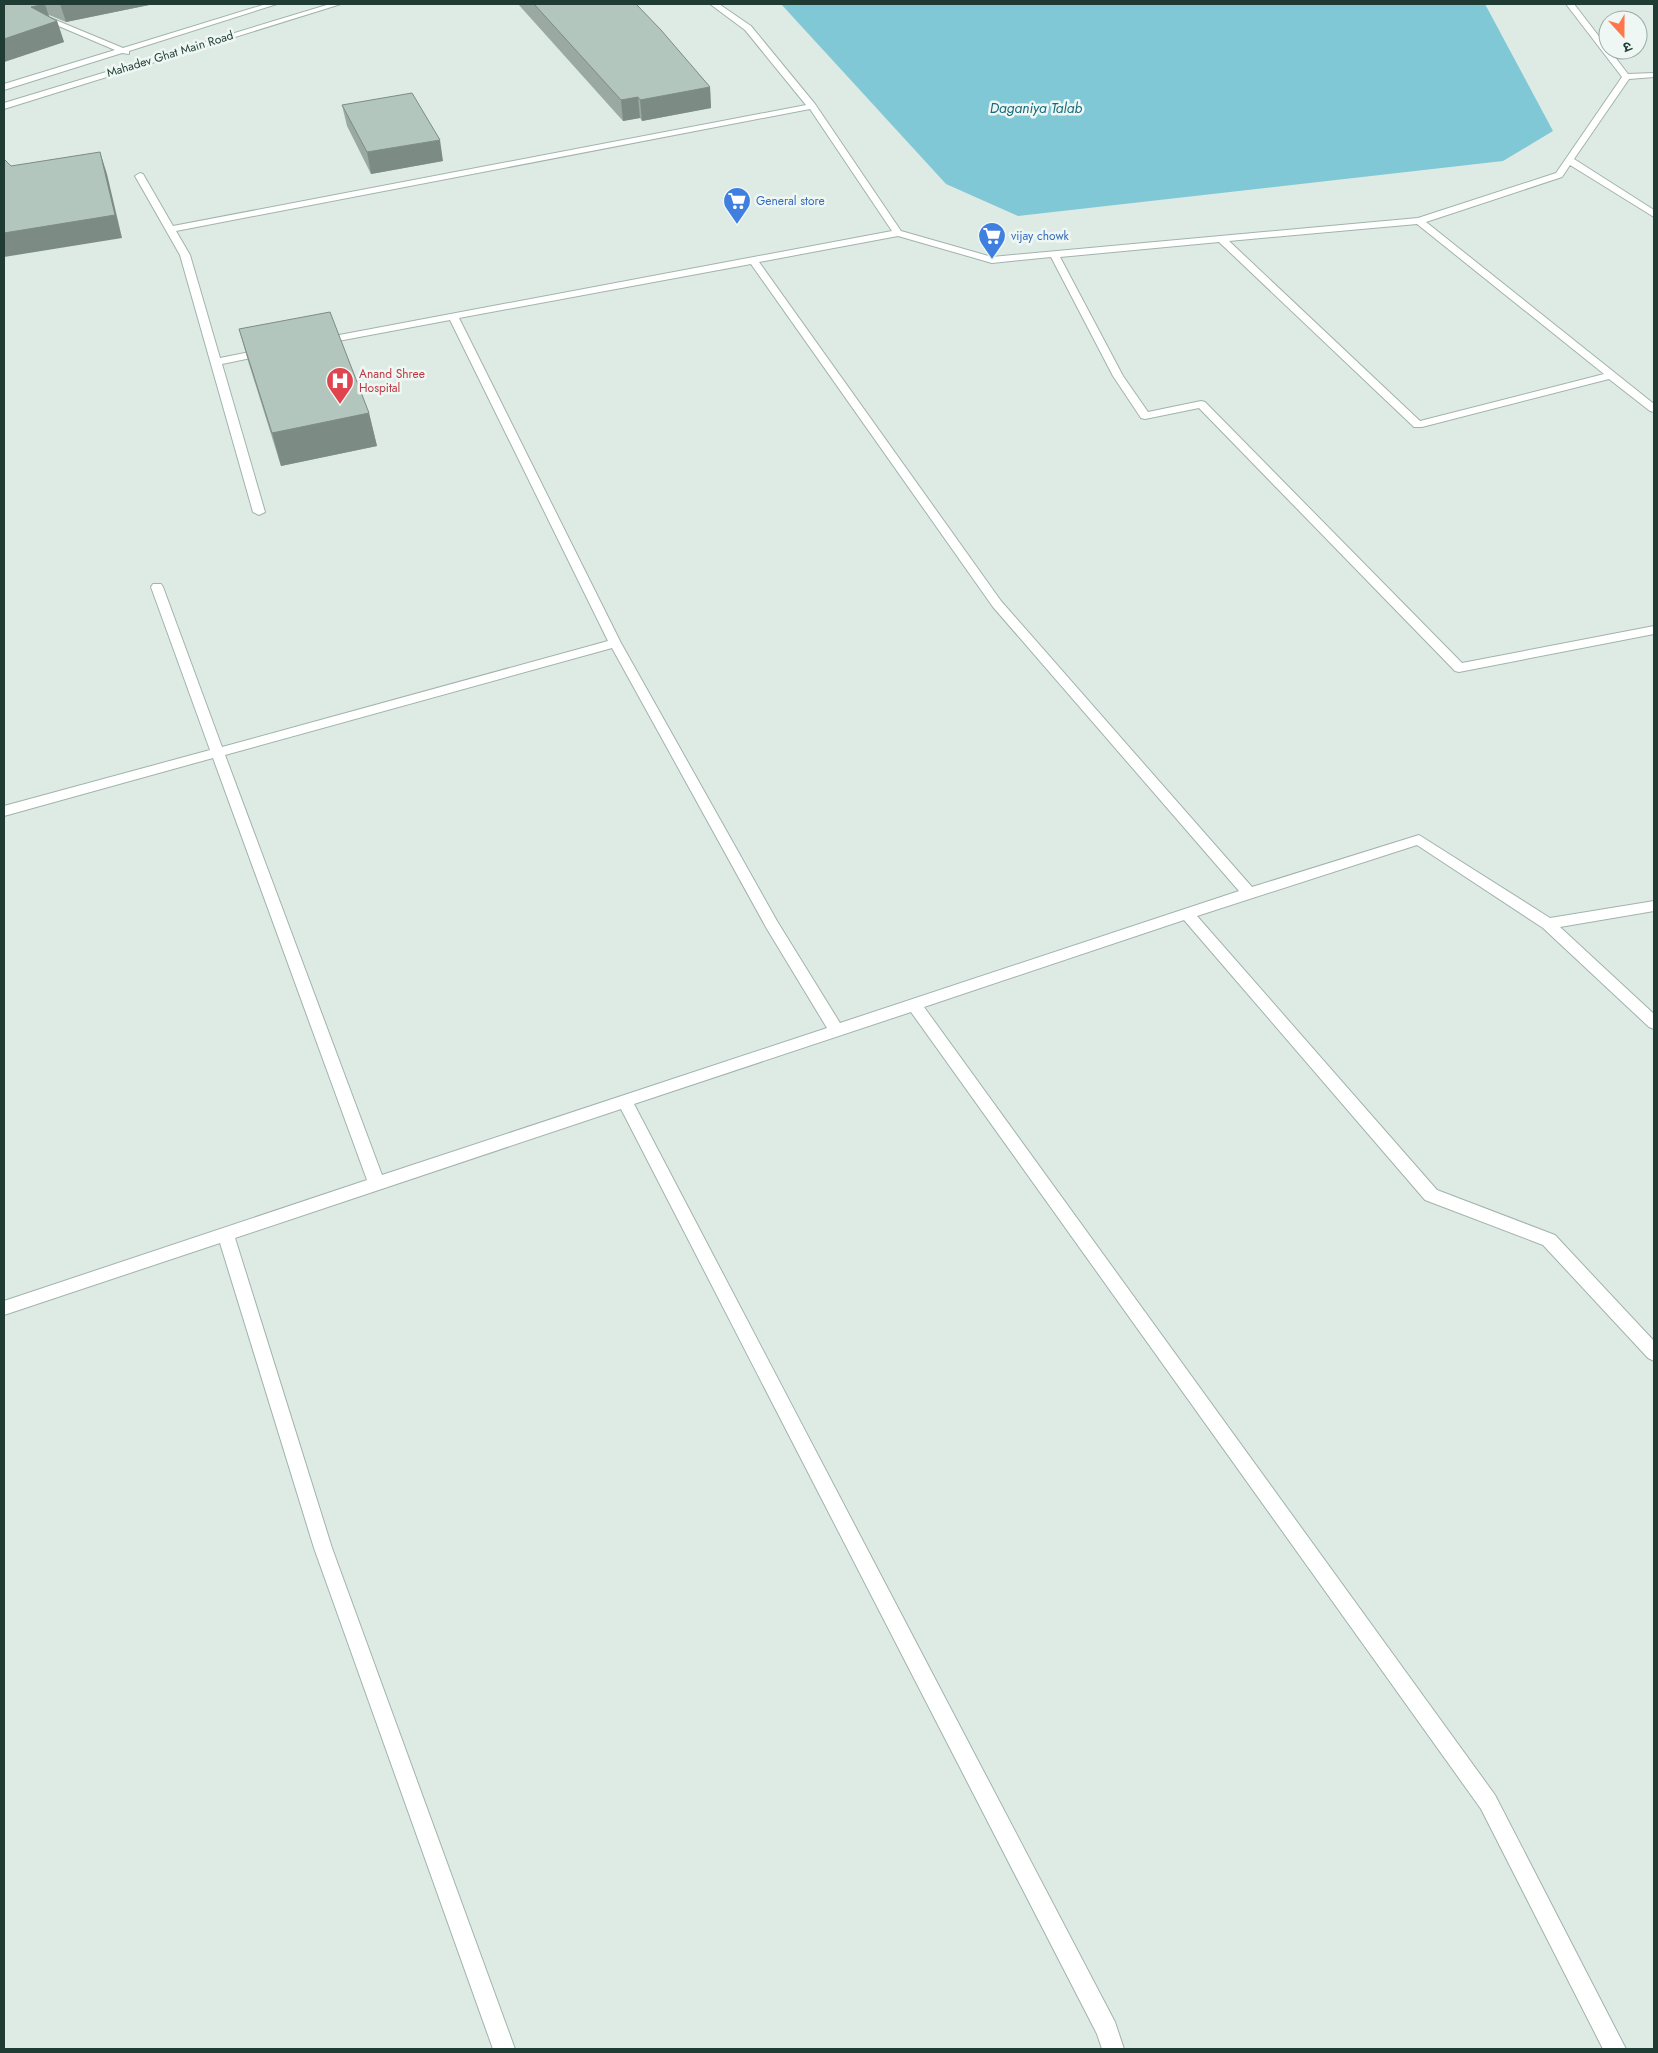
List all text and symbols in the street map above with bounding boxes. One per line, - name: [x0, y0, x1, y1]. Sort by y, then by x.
- north arrow: [1598, 10, 1648, 60]
- street label: Mahadev Ghat Main Road: [104, 26, 236, 82]
- text: उ: [1620, 36, 1635, 58]
- water label: Daganiya Talab: [990, 98, 1082, 118]
- supermarket icon: General store: [722, 186, 752, 225]
- place label: General store: [756, 192, 825, 210]
- supermarket icon: vijay chowk: [977, 221, 1007, 260]
- place label: vijay chowk: [1011, 227, 1070, 245]
- place label: Anand Shree Hospital: [359, 365, 425, 397]
- hospital icon: Anand Shree Hospital: [325, 366, 355, 405]

